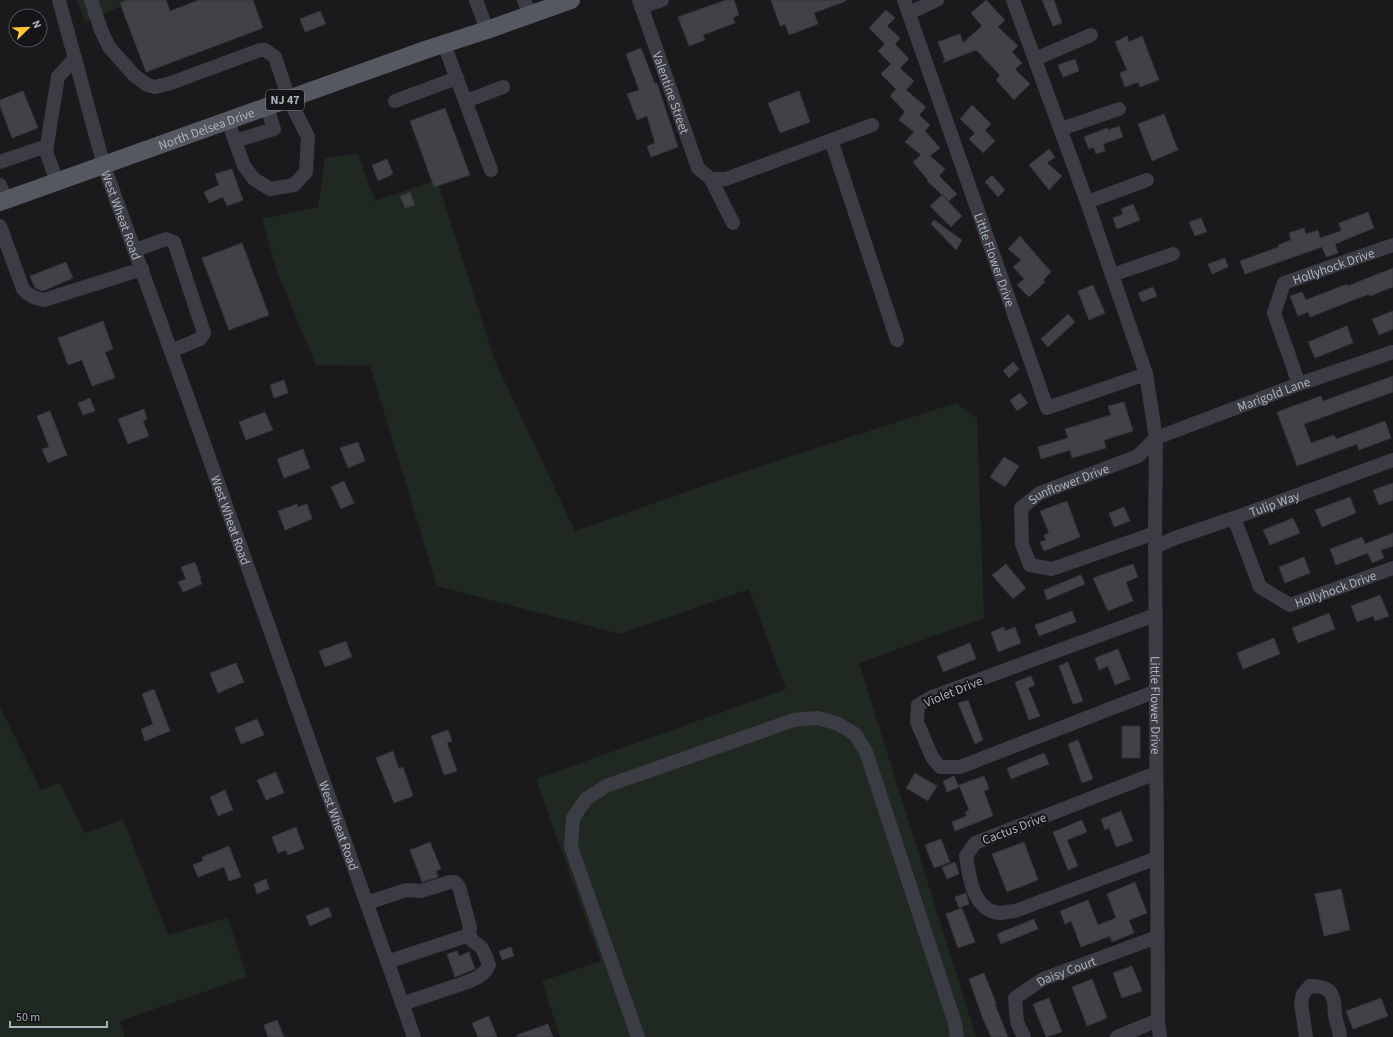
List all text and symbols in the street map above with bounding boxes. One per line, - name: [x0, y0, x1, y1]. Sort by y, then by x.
- north arrow: [8, 8, 48, 48]
- text: N: [28, 18, 45, 31]
- street label: Valentine Street: [648, 49, 694, 137]
- road number: NJ 47: [266, 90, 304, 110]
- street label: North Delsea Drive: [156, 104, 257, 155]
- street label: West Wheat Road: [96, 168, 145, 262]
- street label: Little Flower Drive: [969, 210, 1019, 309]
- street label: Hollyhock Drive: [1290, 244, 1377, 289]
- street label: Marigold Lane: [1235, 373, 1313, 417]
- street label: Sunflower Drive: [1025, 460, 1112, 509]
- street label: West Wheat Road: [206, 473, 254, 567]
- street label: Tulip Way: [1247, 487, 1302, 522]
- street label: Hollyhock Drive: [1292, 567, 1379, 613]
- street label: Little Flower Drive: [1146, 656, 1164, 754]
- street label: Violet Drive: [921, 672, 985, 712]
- street label: West Wheat Road: [314, 778, 362, 873]
- street label: Cactus Drive: [980, 808, 1049, 849]
- street label: Daisy Court: [1033, 952, 1099, 991]
- scale bar: [10, 1003, 107, 1029]
- text: 50 m: [16, 1009, 40, 1026]

